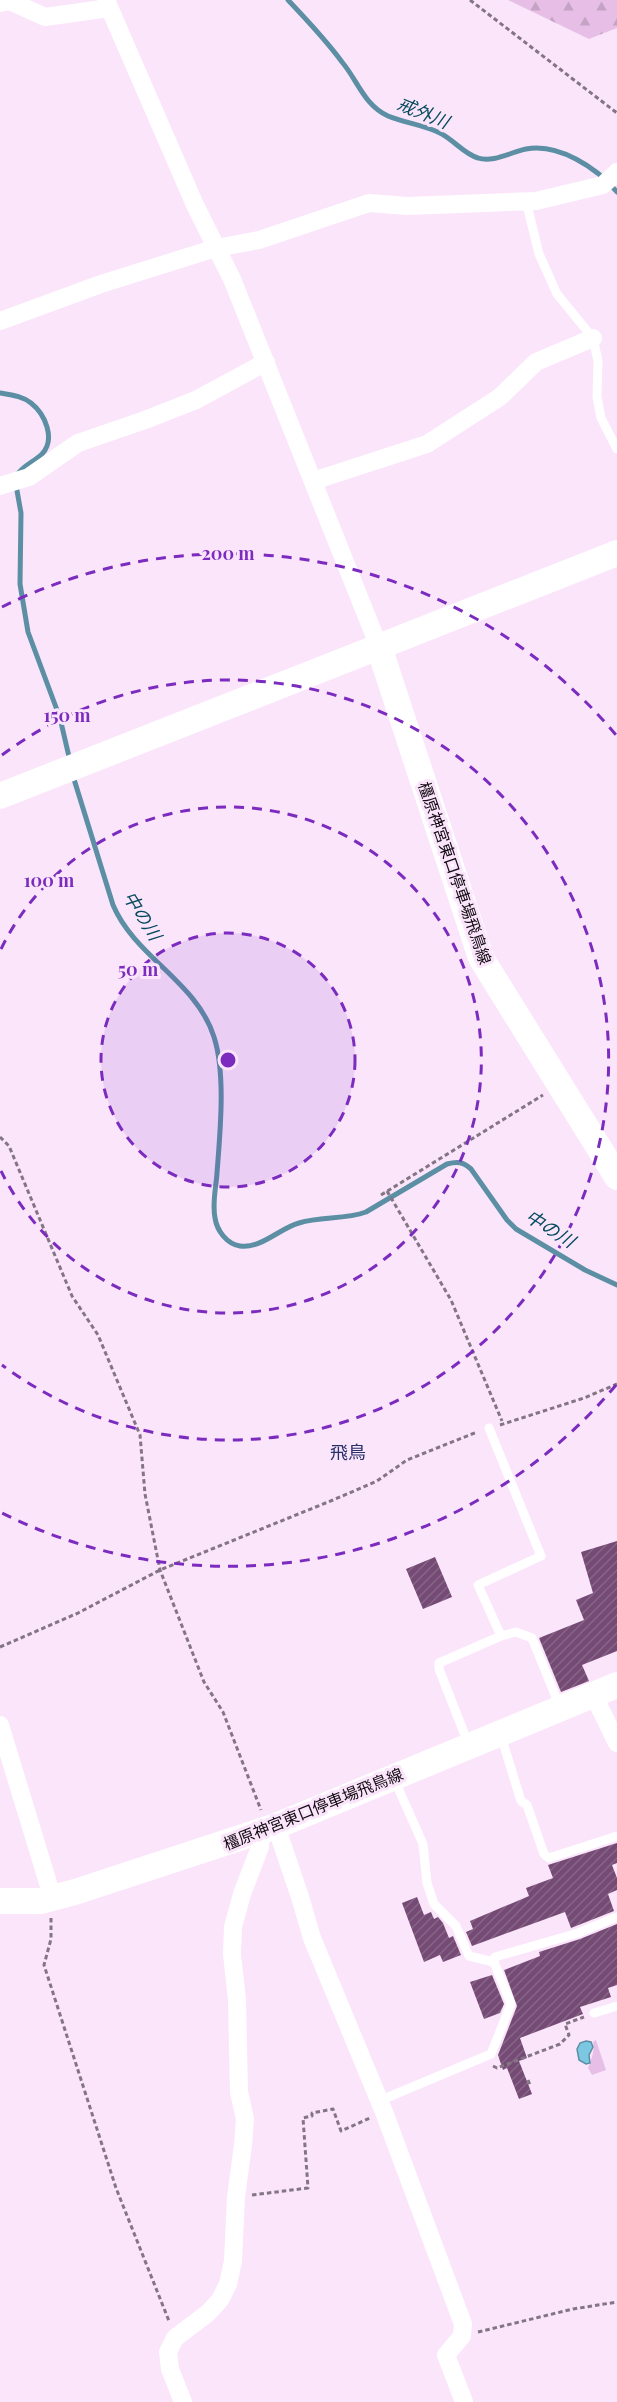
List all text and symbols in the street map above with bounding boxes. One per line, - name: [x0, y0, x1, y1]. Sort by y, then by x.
- water label: 戒外川: [394, 91, 455, 134]
- text: 200 m: [201, 541, 255, 565]
- text: 150 m: [43, 703, 91, 727]
- street label: 橿原神宮東口停車場飛鳥線: [414, 779, 497, 967]
- text: 100 m: [24, 868, 75, 892]
- water label: 中の川: [118, 886, 168, 946]
- text: 50 m: [118, 957, 159, 981]
- centre of rings: [218, 1050, 238, 1070]
- water label: 中の川: [521, 1204, 581, 1254]
- district label: 飛鳥: [330, 1440, 366, 1464]
- street label: 橿原神宮東口停車場飛鳥線: [220, 1763, 406, 1854]

